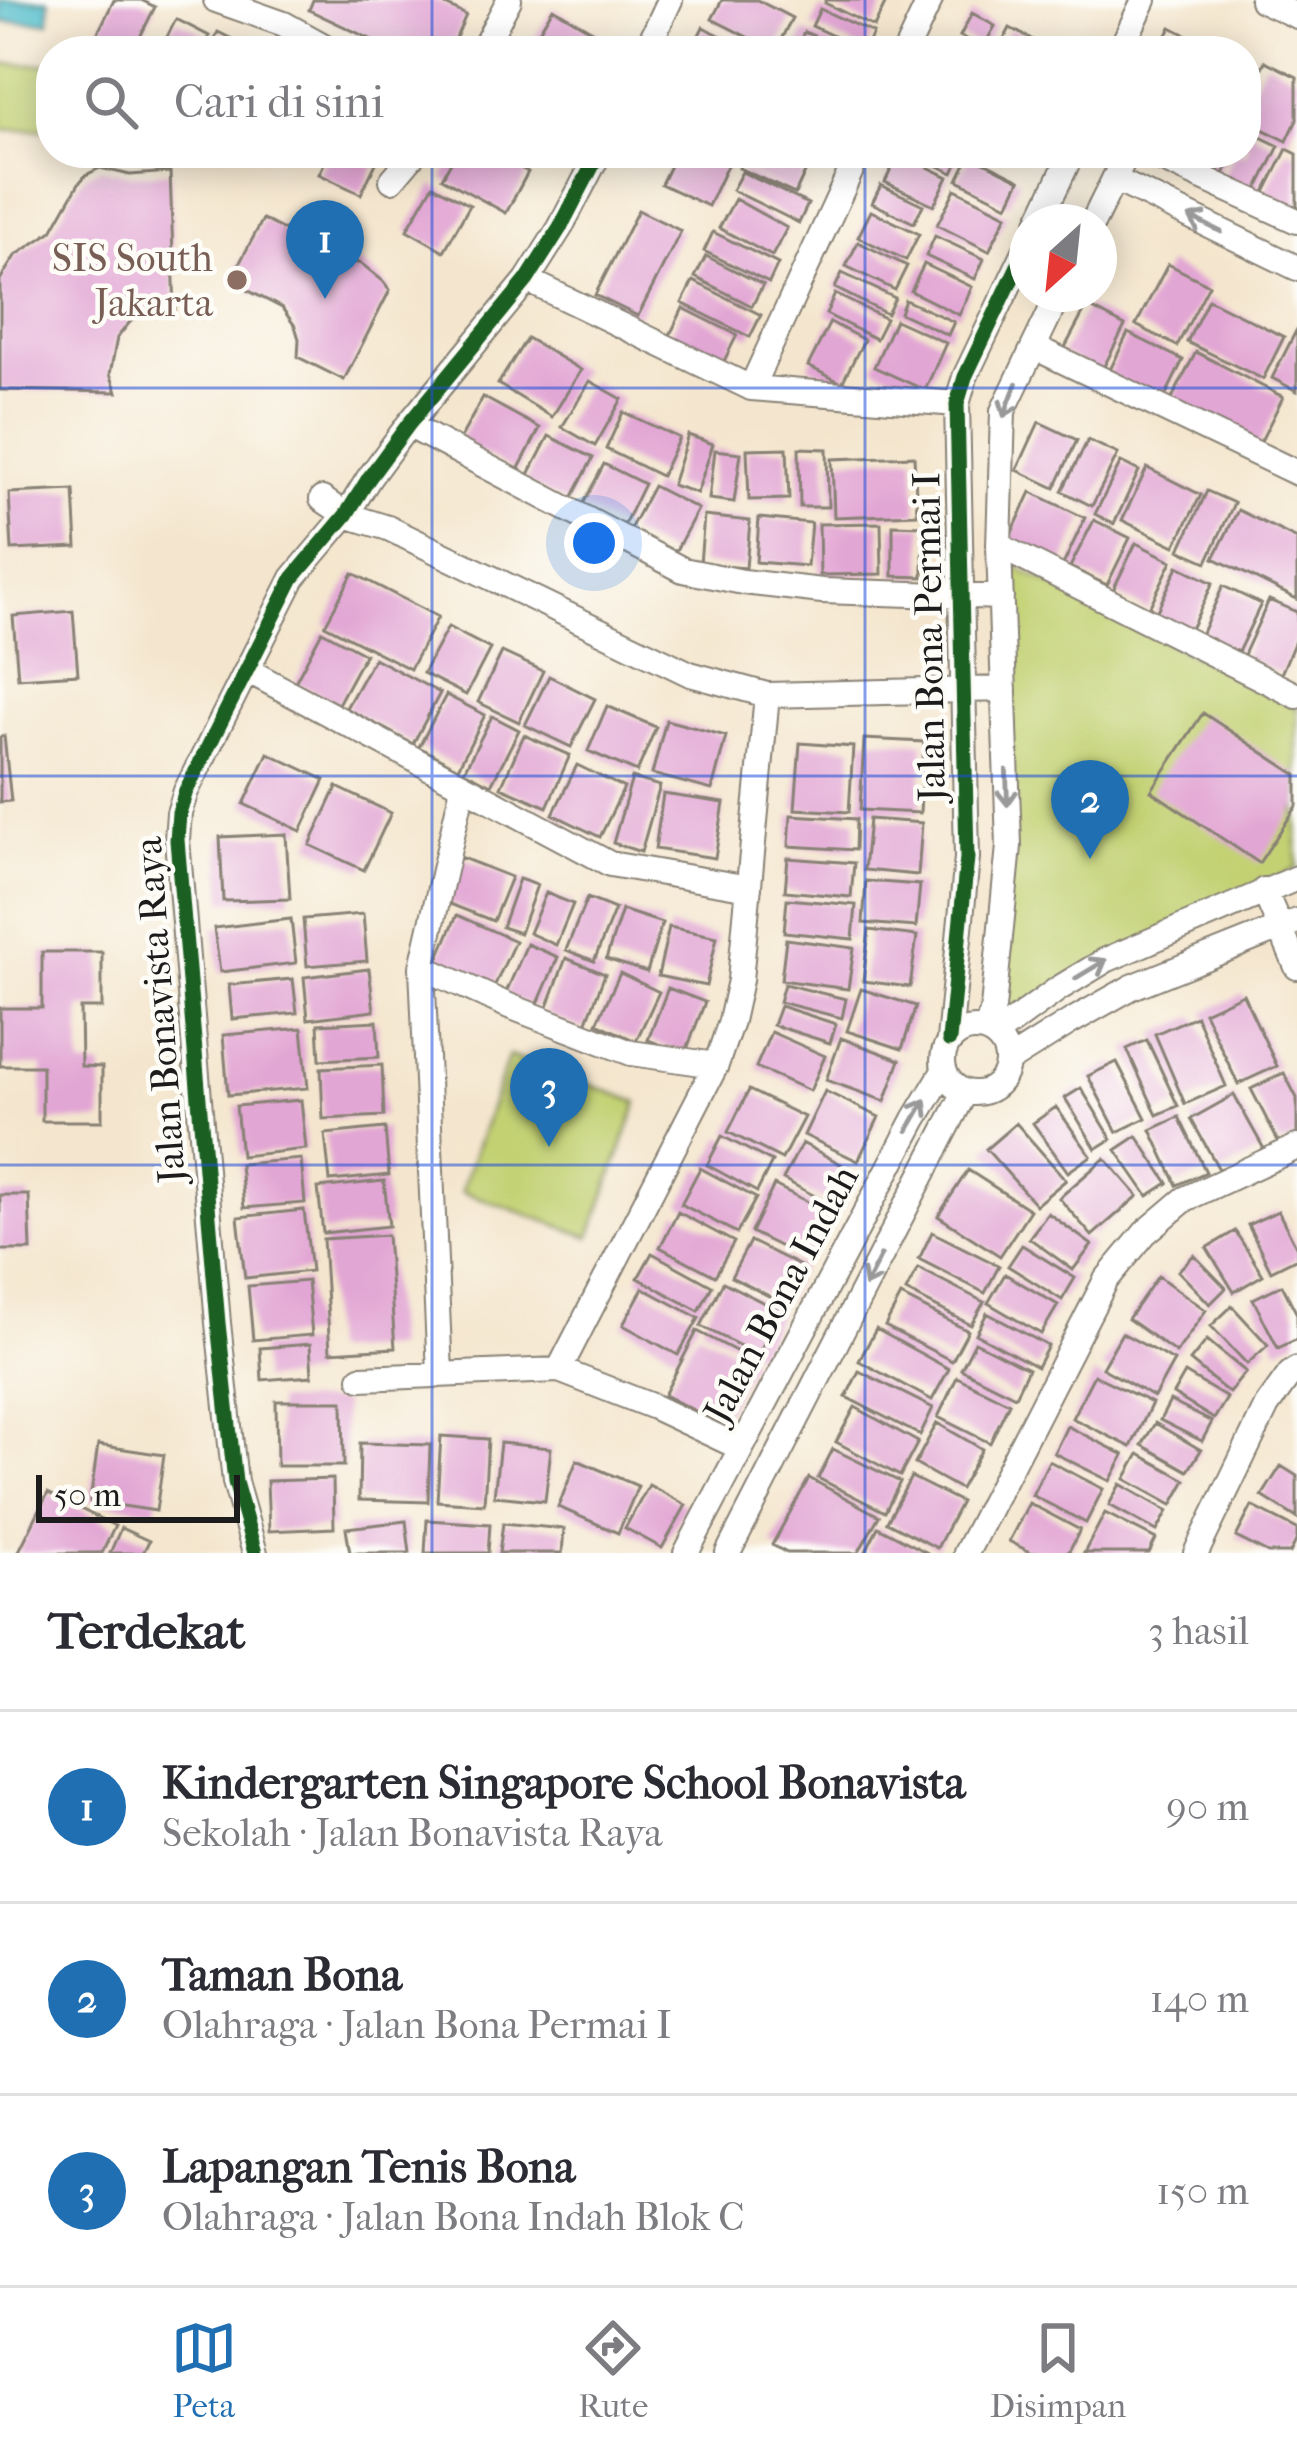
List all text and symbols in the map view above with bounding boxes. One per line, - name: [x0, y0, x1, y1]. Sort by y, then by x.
- search box: [36, 36, 1261, 168]
- icon: search: [78, 69, 144, 135]
- text: Cari di sini: [174, 76, 384, 129]
- pin: 1: [286, 200, 364, 299]
- north arrow: [1009, 204, 1117, 312]
- one-way arrow: [1188, 212, 1224, 234]
- place label: SIS South Jakarta: [52, 235, 214, 326]
- marker: SIS South Jakarta: [224, 267, 250, 293]
- one-way arrow: [998, 381, 1019, 418]
- street label: Jalan Bona Permai I: [903, 472, 955, 805]
- your location: [564, 513, 624, 573]
- pin: 2: [1051, 760, 1129, 859]
- one-way arrow: [996, 768, 1019, 807]
- street label: Jalan Bonavista Raya: [125, 834, 195, 1188]
- one-way arrow: [1073, 957, 1107, 981]
- pin: 3: [510, 1048, 588, 1147]
- one-way arrow: [906, 1098, 930, 1133]
- street label: Jalan Bona Indah: [693, 1158, 868, 1433]
- one-way arrow: [861, 1252, 884, 1288]
- scale bar: [36, 1469, 240, 1522]
- text: 50 m: [54, 1476, 121, 1515]
- text: Terdekat: [48, 1601, 245, 1661]
- text: 3 hasil: [1148, 1608, 1249, 1654]
- text: Kindergarten Singapore School Bonavista: [162, 1757, 966, 1810]
- text: 1: [80, 1784, 94, 1830]
- text: 90 m: [1166, 1784, 1249, 1830]
- text: Sekolah · Jalan Bonavista Raya: [162, 1810, 663, 1856]
- text: Taman Bona: [162, 1949, 402, 2002]
- text: 2: [77, 1976, 97, 2022]
- text: 140 m: [1150, 1976, 1249, 2022]
- text: Olahraga · Jalan Bona Permai I: [162, 2002, 671, 2048]
- text: Lapangan Tenis Bona: [162, 2141, 575, 2194]
- text: 3: [79, 2168, 95, 2214]
- text: 150 m: [1156, 2168, 1249, 2214]
- text: Olahraga · Jalan Bona Indah Blok C: [162, 2194, 745, 2240]
- tab: Peta: [171, 2315, 237, 2426]
- tab: Rute: [578, 2315, 648, 2426]
- tab: Disimpan: [990, 2315, 1126, 2426]

